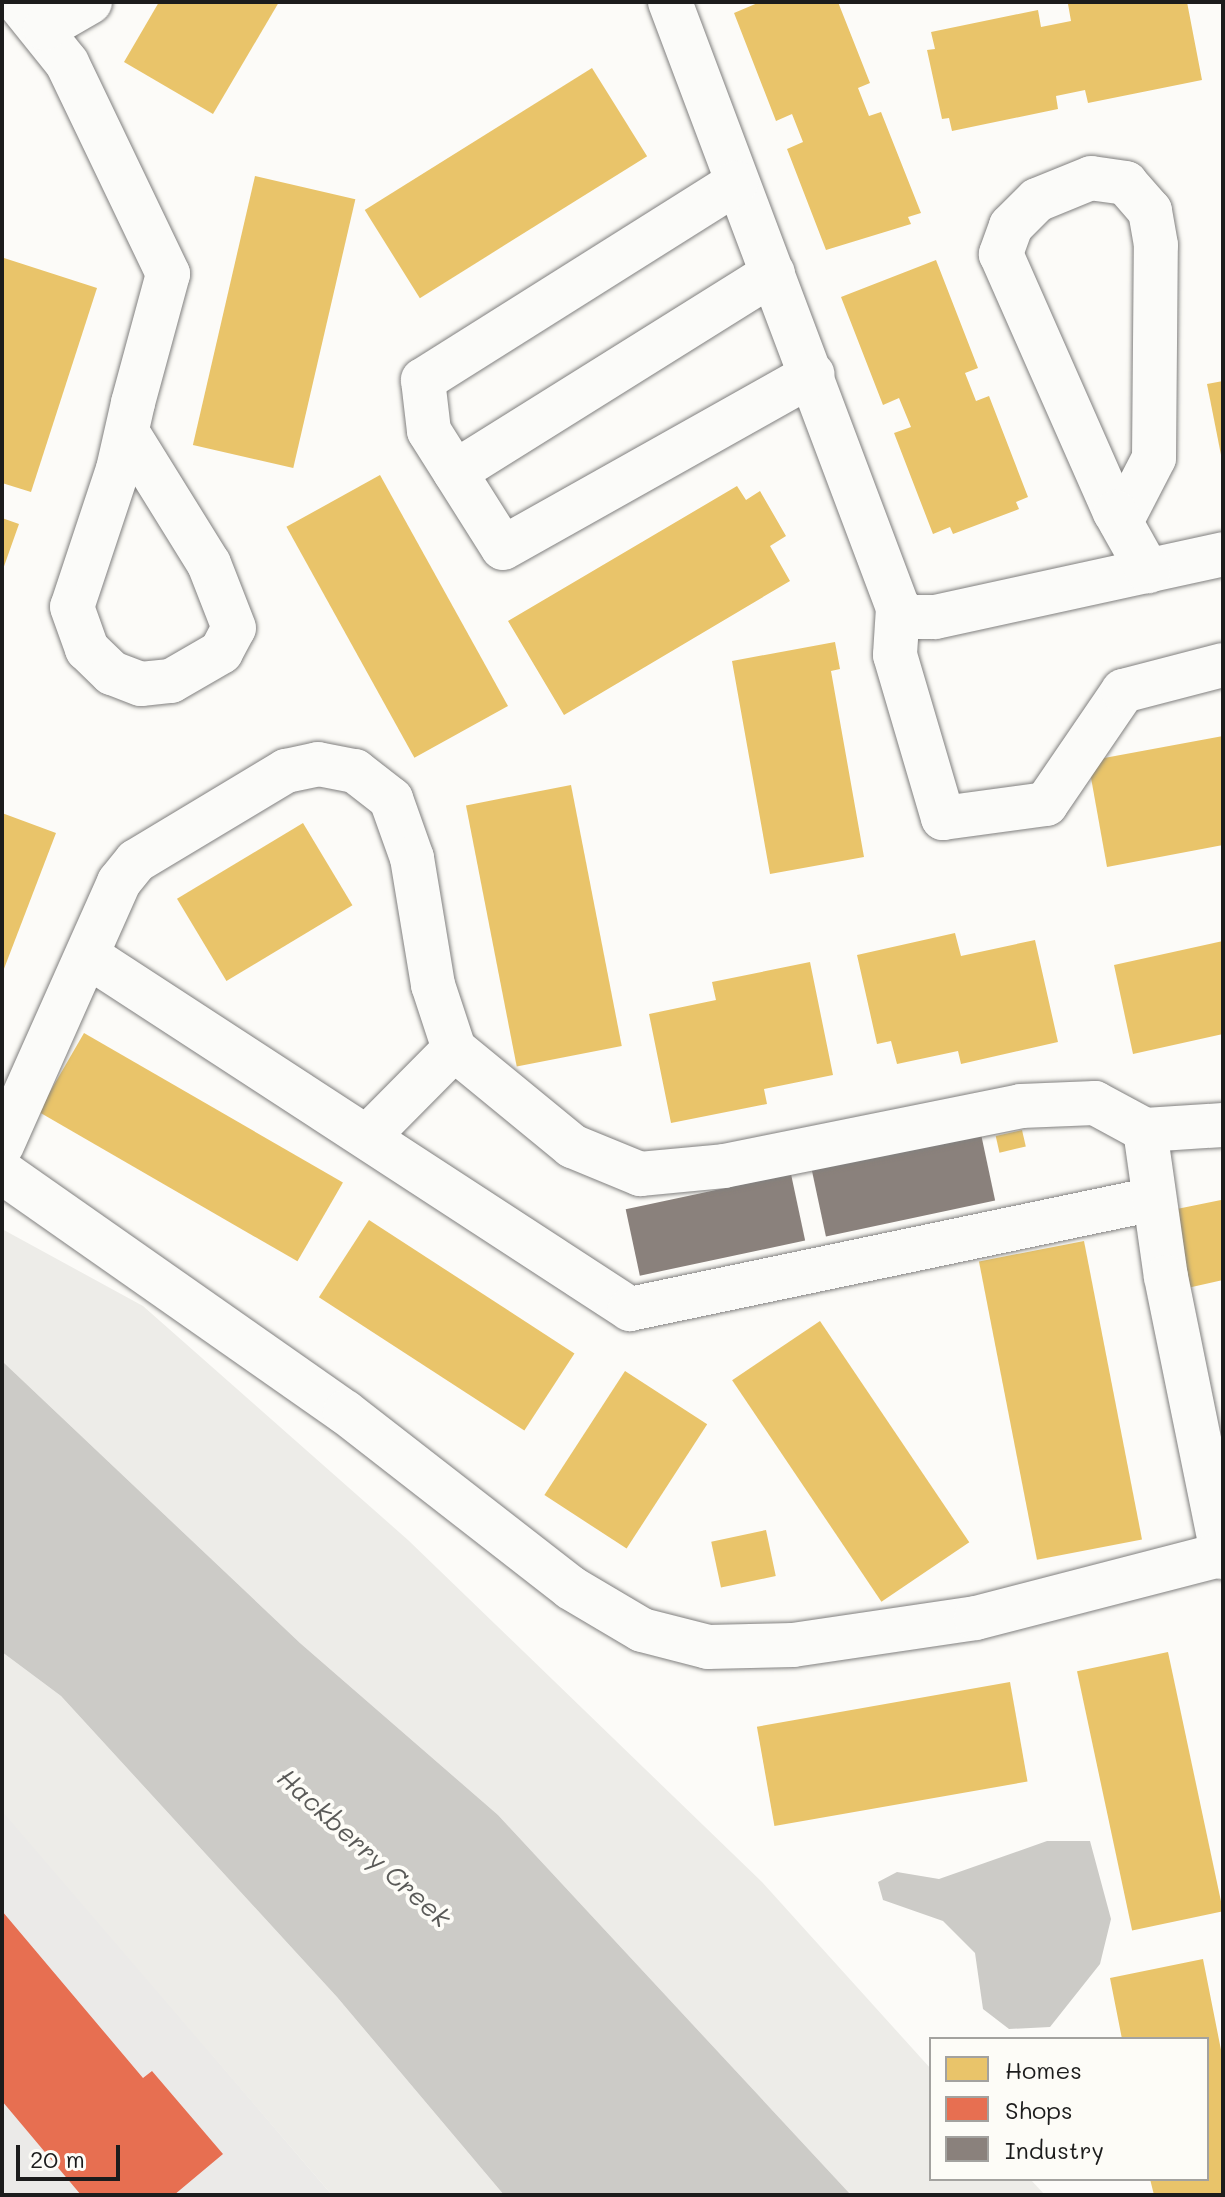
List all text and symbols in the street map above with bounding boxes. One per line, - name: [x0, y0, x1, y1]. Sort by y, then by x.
- water label: Hackberry Creek: [271, 1762, 457, 1934]
- legend: [929, 2037, 1209, 2181]
- text: Homes: [1005, 2054, 1082, 2085]
- text: Shops: [1005, 2094, 1073, 2125]
- scale bar: [20, 2129, 124, 2179]
- text: Industry: [1005, 2134, 1104, 2165]
- text: 20 m: [30, 2143, 85, 2174]

